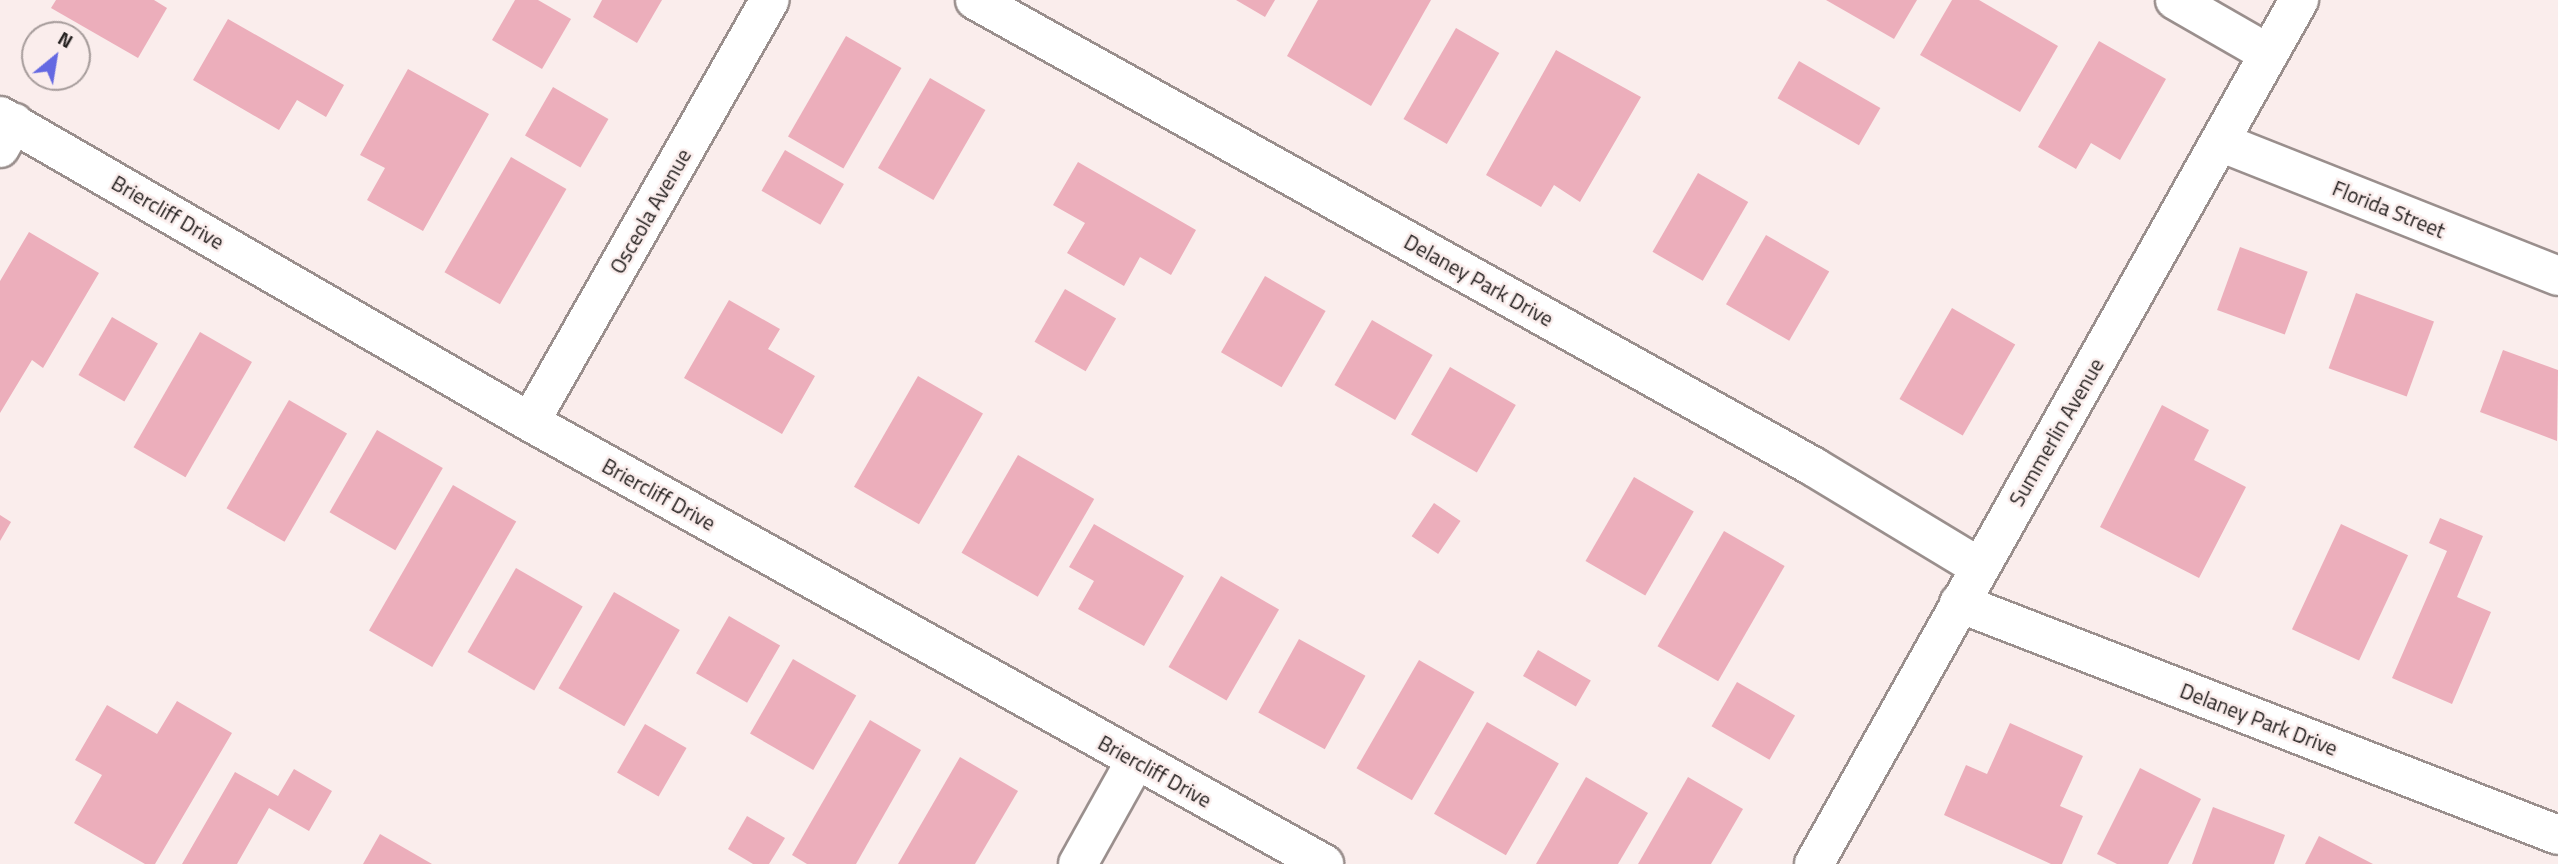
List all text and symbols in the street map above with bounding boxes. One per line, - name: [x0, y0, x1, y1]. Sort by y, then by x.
- north arrow: [21, 21, 91, 91]
- text: N: [53, 23, 79, 55]
- street label: Osceola Avenue: [604, 144, 696, 278]
- street label: Briercliff Drive: [107, 170, 229, 254]
- street label: Florida Street: [2329, 175, 2449, 243]
- street label: Delaney Park Drive: [1400, 229, 1558, 331]
- street label: Summerlin Avenue: [2003, 354, 2109, 510]
- street label: Briercliff Drive: [598, 453, 720, 535]
- street label: Delaney Park Drive: [2177, 677, 2341, 761]
- street label: Briercliff Drive: [1094, 730, 1216, 812]

